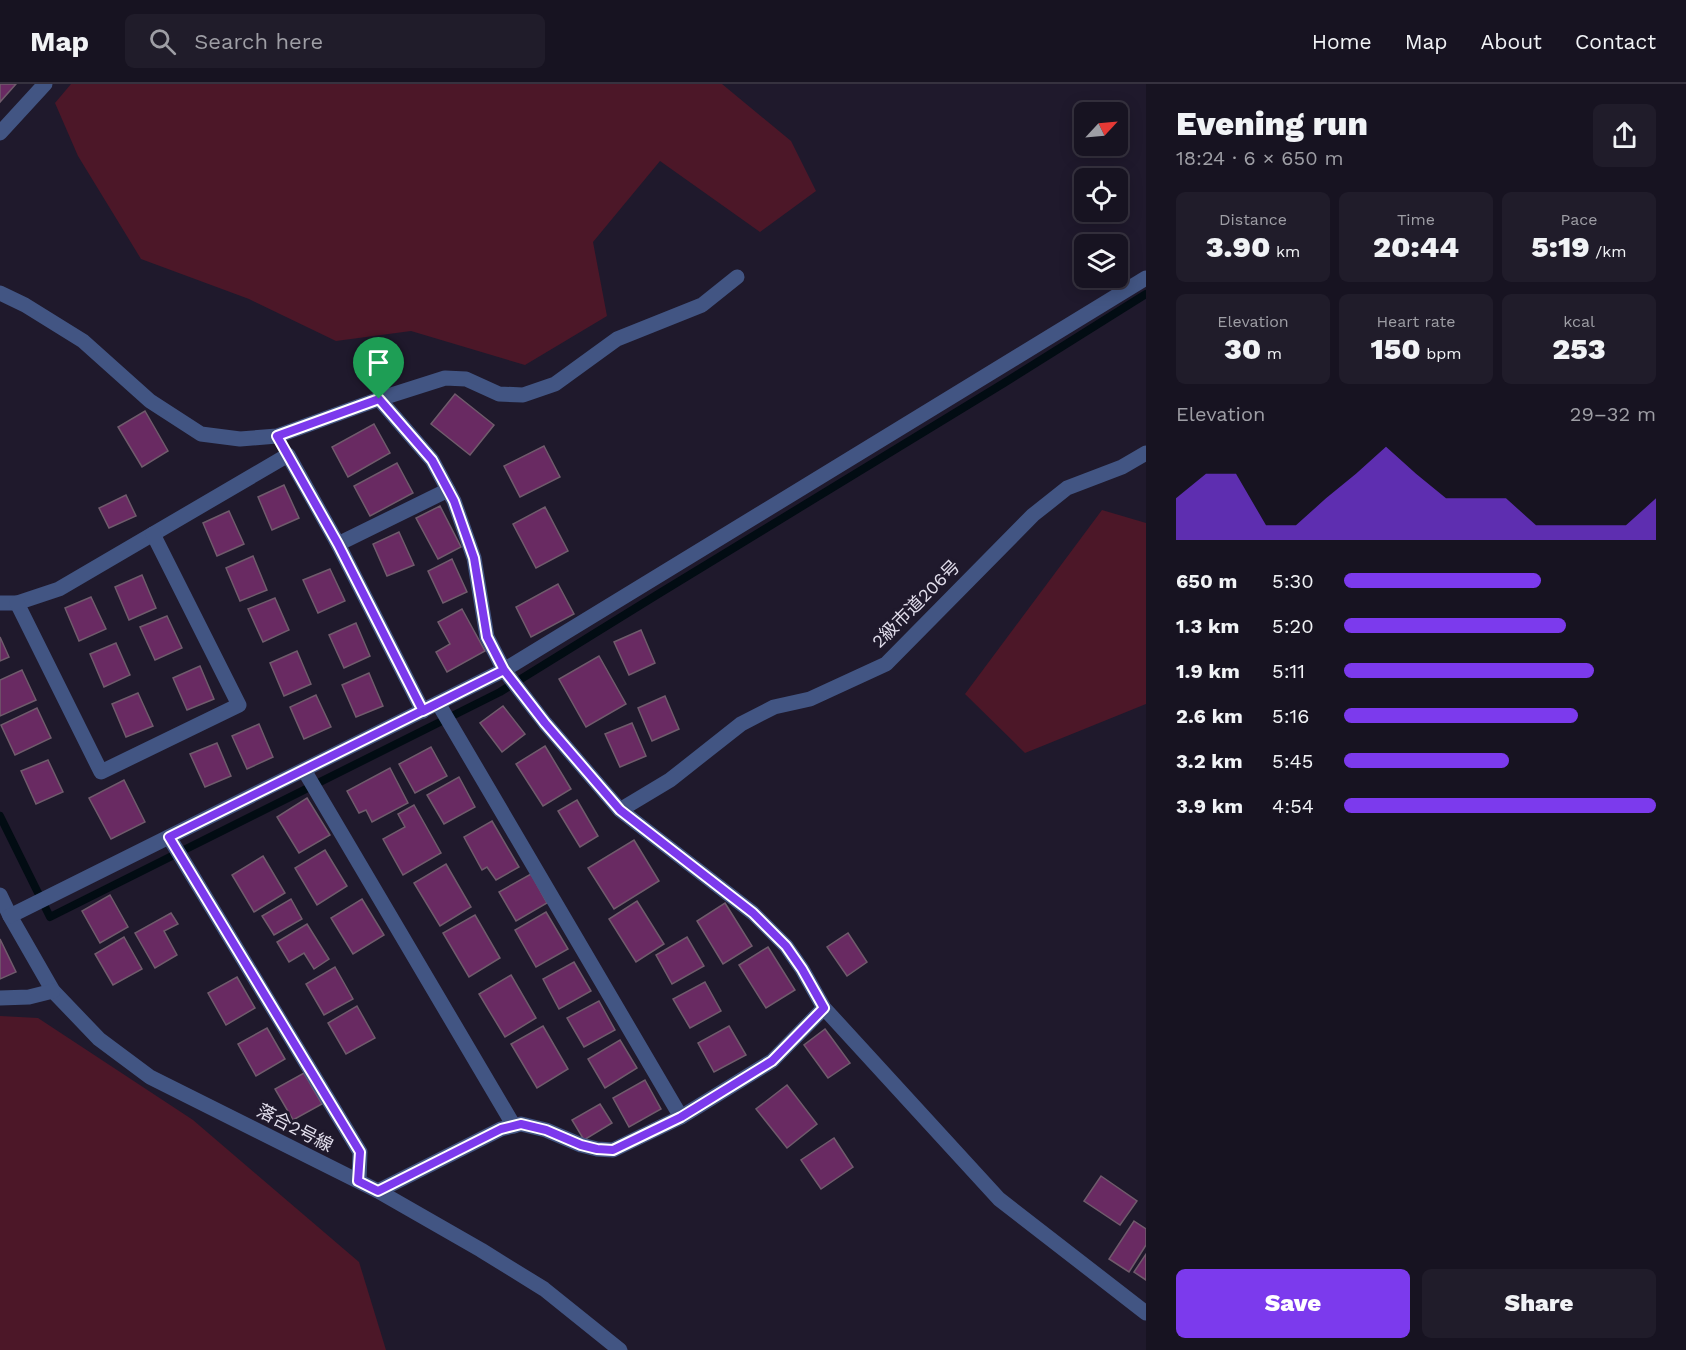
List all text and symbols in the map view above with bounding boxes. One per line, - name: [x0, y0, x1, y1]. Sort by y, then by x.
- search box: [125, 14, 545, 68]
- text: Map: [30, 25, 89, 58]
- icon: search: [146, 25, 179, 58]
- text: Search here: [194, 29, 323, 54]
- text: Home: [1312, 29, 1372, 54]
- text: Map: [1405, 29, 1448, 54]
- text: About: [1481, 29, 1542, 54]
- text: Contact: [1575, 29, 1656, 54]
- north arrow: [1074, 102, 1128, 156]
- map controls: [1074, 102, 1128, 288]
- text: Evening run: [1176, 104, 1368, 143]
- button: share: [1593, 104, 1656, 167]
- text: 18:24 · 6 × 650 m: [1176, 146, 1343, 170]
- button: locate: [1074, 168, 1128, 222]
- text: Distance: [1219, 210, 1287, 229]
- text: Time: [1397, 210, 1435, 229]
- text: Pace: [1560, 210, 1598, 229]
- text: 3.90: [1206, 229, 1271, 264]
- text: 20:44: [1373, 229, 1459, 264]
- text: 5:19: [1531, 229, 1590, 264]
- button: layers: [1074, 234, 1128, 288]
- text: km: [1271, 242, 1300, 261]
- text: /km: [1590, 242, 1627, 261]
- text: Elevation: [1217, 312, 1289, 331]
- text: Heart rate: [1376, 312, 1456, 331]
- text: kcal: [1563, 312, 1595, 331]
- text: 30: [1224, 331, 1261, 366]
- text: 150: [1370, 331, 1421, 366]
- text: 253: [1552, 331, 1606, 366]
- pin: [353, 337, 404, 399]
- text: m: [1261, 344, 1282, 363]
- text: bpm: [1421, 344, 1462, 363]
- icon: arrive: [362, 346, 395, 379]
- text: Elevation: [1176, 402, 1265, 426]
- text: 29–32 m: [1570, 402, 1656, 426]
- street label: 2級市道206号: [868, 556, 964, 652]
- text: 650 m: [1176, 569, 1237, 593]
- text: 5:30: [1272, 569, 1314, 593]
- text: 1.3 km: [1176, 614, 1239, 638]
- text: 5:20: [1272, 614, 1314, 638]
- text: 1.9 km: [1176, 659, 1240, 683]
- text: 5:11: [1272, 659, 1305, 683]
- text: 2.6 km: [1176, 704, 1243, 728]
- text: 5:16: [1272, 704, 1310, 728]
- text: 3.2 km: [1176, 749, 1243, 773]
- text: 5:45: [1272, 749, 1313, 773]
- text: 3.9 km: [1176, 794, 1243, 818]
- text: 4:54: [1272, 794, 1314, 818]
- street label: 落合2号線: [254, 1099, 337, 1156]
- button: Save: [1176, 1269, 1410, 1338]
- button: Share: [1422, 1269, 1656, 1338]

